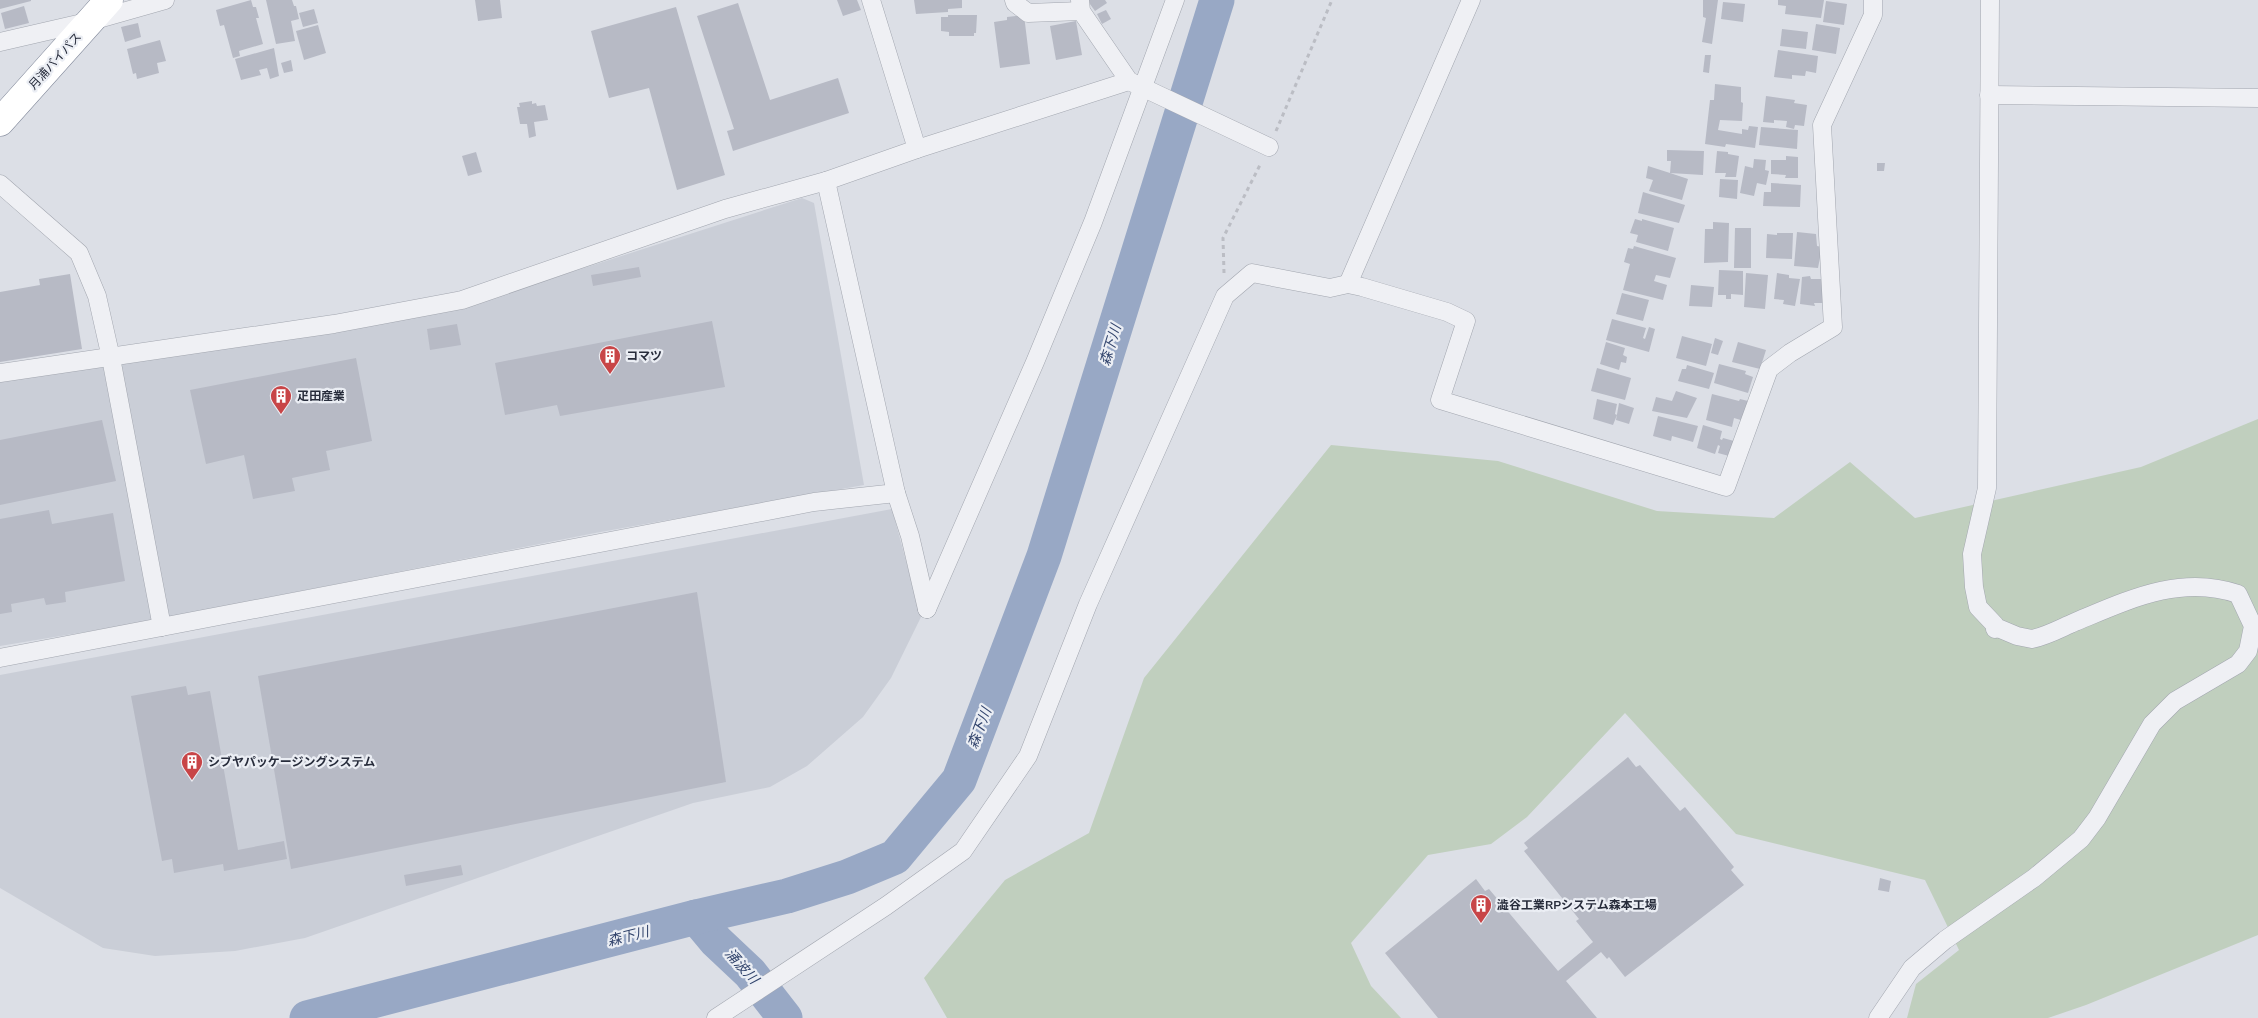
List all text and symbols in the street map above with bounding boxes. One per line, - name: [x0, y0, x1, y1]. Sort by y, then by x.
- street label: 月浦バイパス: [25, 29, 85, 93]
- water label: 森下川: [1095, 320, 1126, 368]
- building icon: コマツ: [598, 344, 622, 375]
- place label: コマツ: [626, 348, 662, 364]
- building icon: 疋田産業: [269, 384, 293, 415]
- place label: 疋田産業: [297, 388, 345, 404]
- water label: 森下川: [963, 703, 997, 751]
- building icon: シブヤパッケージングシステム: [180, 750, 204, 781]
- place label: シブヤパッケージングシステム: [208, 754, 375, 770]
- building icon: 澁谷工業RPシステム森本工場: [1469, 893, 1493, 924]
- place label: 澁谷工業RPシステム森本工場: [1497, 897, 1657, 913]
- water label: 森下川: [605, 922, 653, 951]
- water label: 涌波川: [721, 944, 764, 990]

